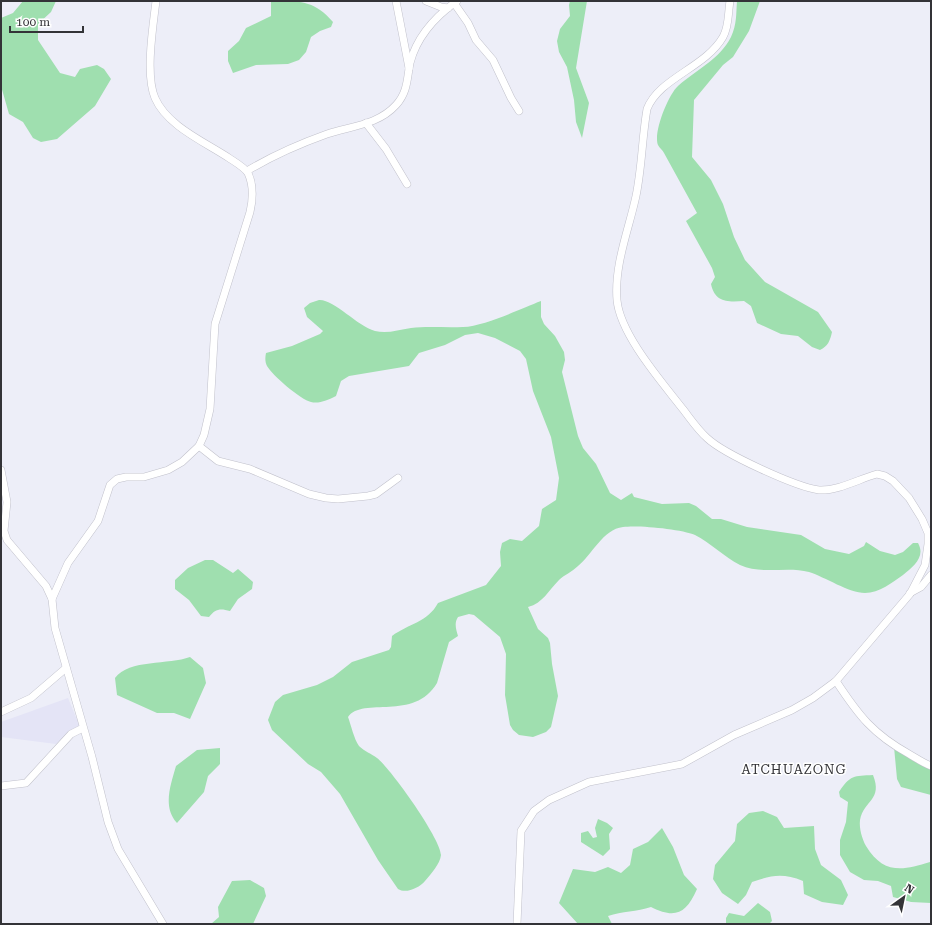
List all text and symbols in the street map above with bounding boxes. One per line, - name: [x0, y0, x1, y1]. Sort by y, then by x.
- scale bar: [10, 8, 83, 34]
- text: 100 m: [16, 15, 50, 29]
- district label: ATCHUAZONG: [741, 762, 847, 777]
- north arrow: [884, 877, 924, 917]
- text: N: [902, 881, 917, 897]

